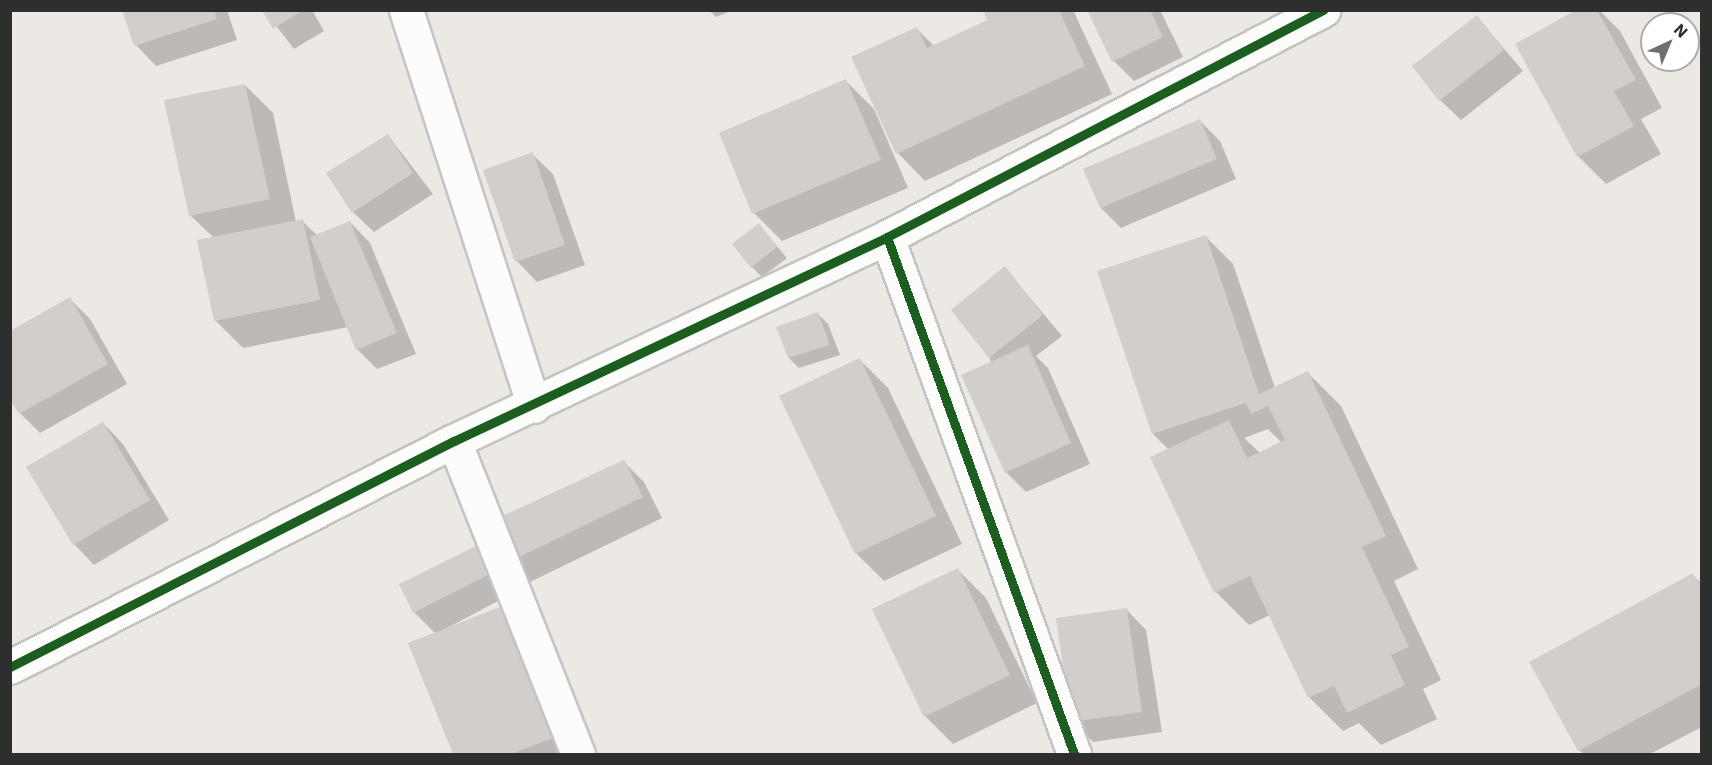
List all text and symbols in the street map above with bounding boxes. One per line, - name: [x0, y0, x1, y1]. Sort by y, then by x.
- north arrow: [1640, 12, 1700, 72]
- text: N: [1670, 19, 1692, 42]

